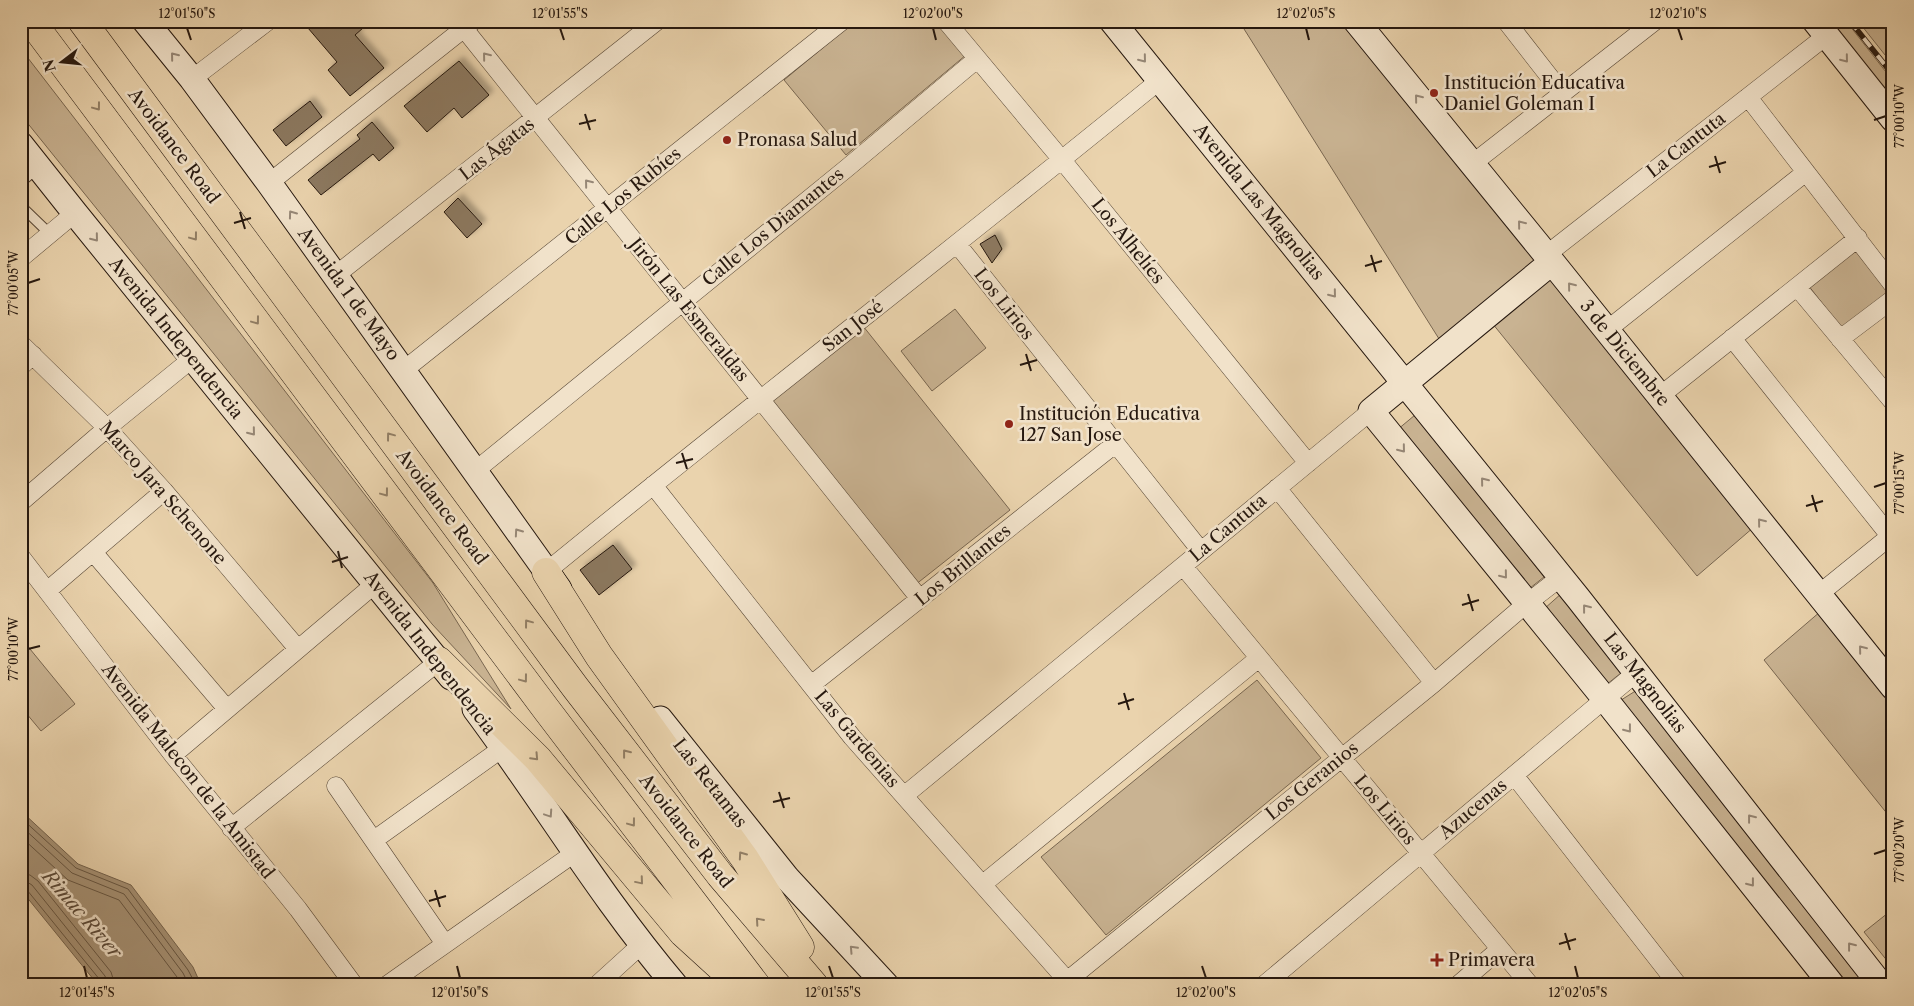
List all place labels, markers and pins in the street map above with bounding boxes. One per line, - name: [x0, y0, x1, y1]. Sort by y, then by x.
- place label: Institución Educativa Daniel Goleman I: [1444, 72, 1625, 115]
- marker: Institución Educativa Daniel Goleman I: [1428, 87, 1440, 99]
- place label: Pronasa Salud: [737, 129, 858, 151]
- marker: Pronasa Salud: [721, 134, 733, 146]
- place label: Institución Educativa 127 San Jose: [1019, 403, 1200, 446]
- marker: Institución Educativa 127 San Jose: [1003, 418, 1015, 430]
- place label: Primavera: [1448, 949, 1536, 971]
- marker: Primavera: [1430, 953, 1444, 967]

